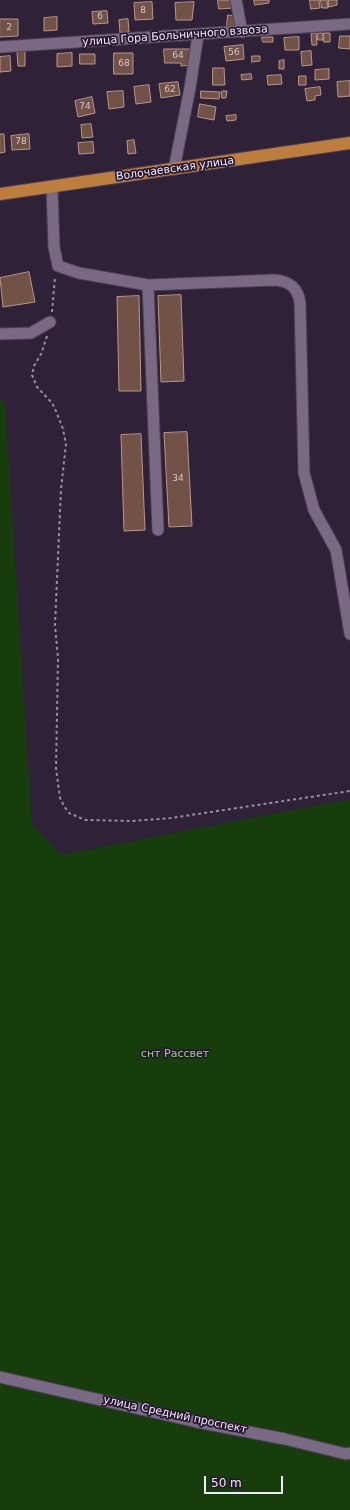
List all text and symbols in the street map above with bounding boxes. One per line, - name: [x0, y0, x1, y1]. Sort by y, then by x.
- house number: 8: [140, 6, 146, 16]
- house number: 6: [97, 12, 103, 22]
- house number: 2: [6, 23, 12, 33]
- street label: улица Гора Больничного взвоза: [82, 23, 268, 49]
- house number: 56: [228, 48, 240, 58]
- house number: 64: [172, 51, 184, 61]
- house number: 68: [118, 59, 130, 69]
- house number: 62: [164, 85, 176, 95]
- house number: 74: [79, 102, 91, 112]
- house number: 78: [15, 137, 27, 147]
- street label: Волочаевская улица: [115, 154, 235, 184]
- house number: 34: [172, 474, 184, 484]
- park label: снт Рассвет: [141, 1047, 209, 1061]
- street label: улица Средний проспект: [102, 1393, 248, 1437]
- scale bar: [206, 1468, 285, 1494]
- text: 50 m: [211, 1476, 242, 1490]

